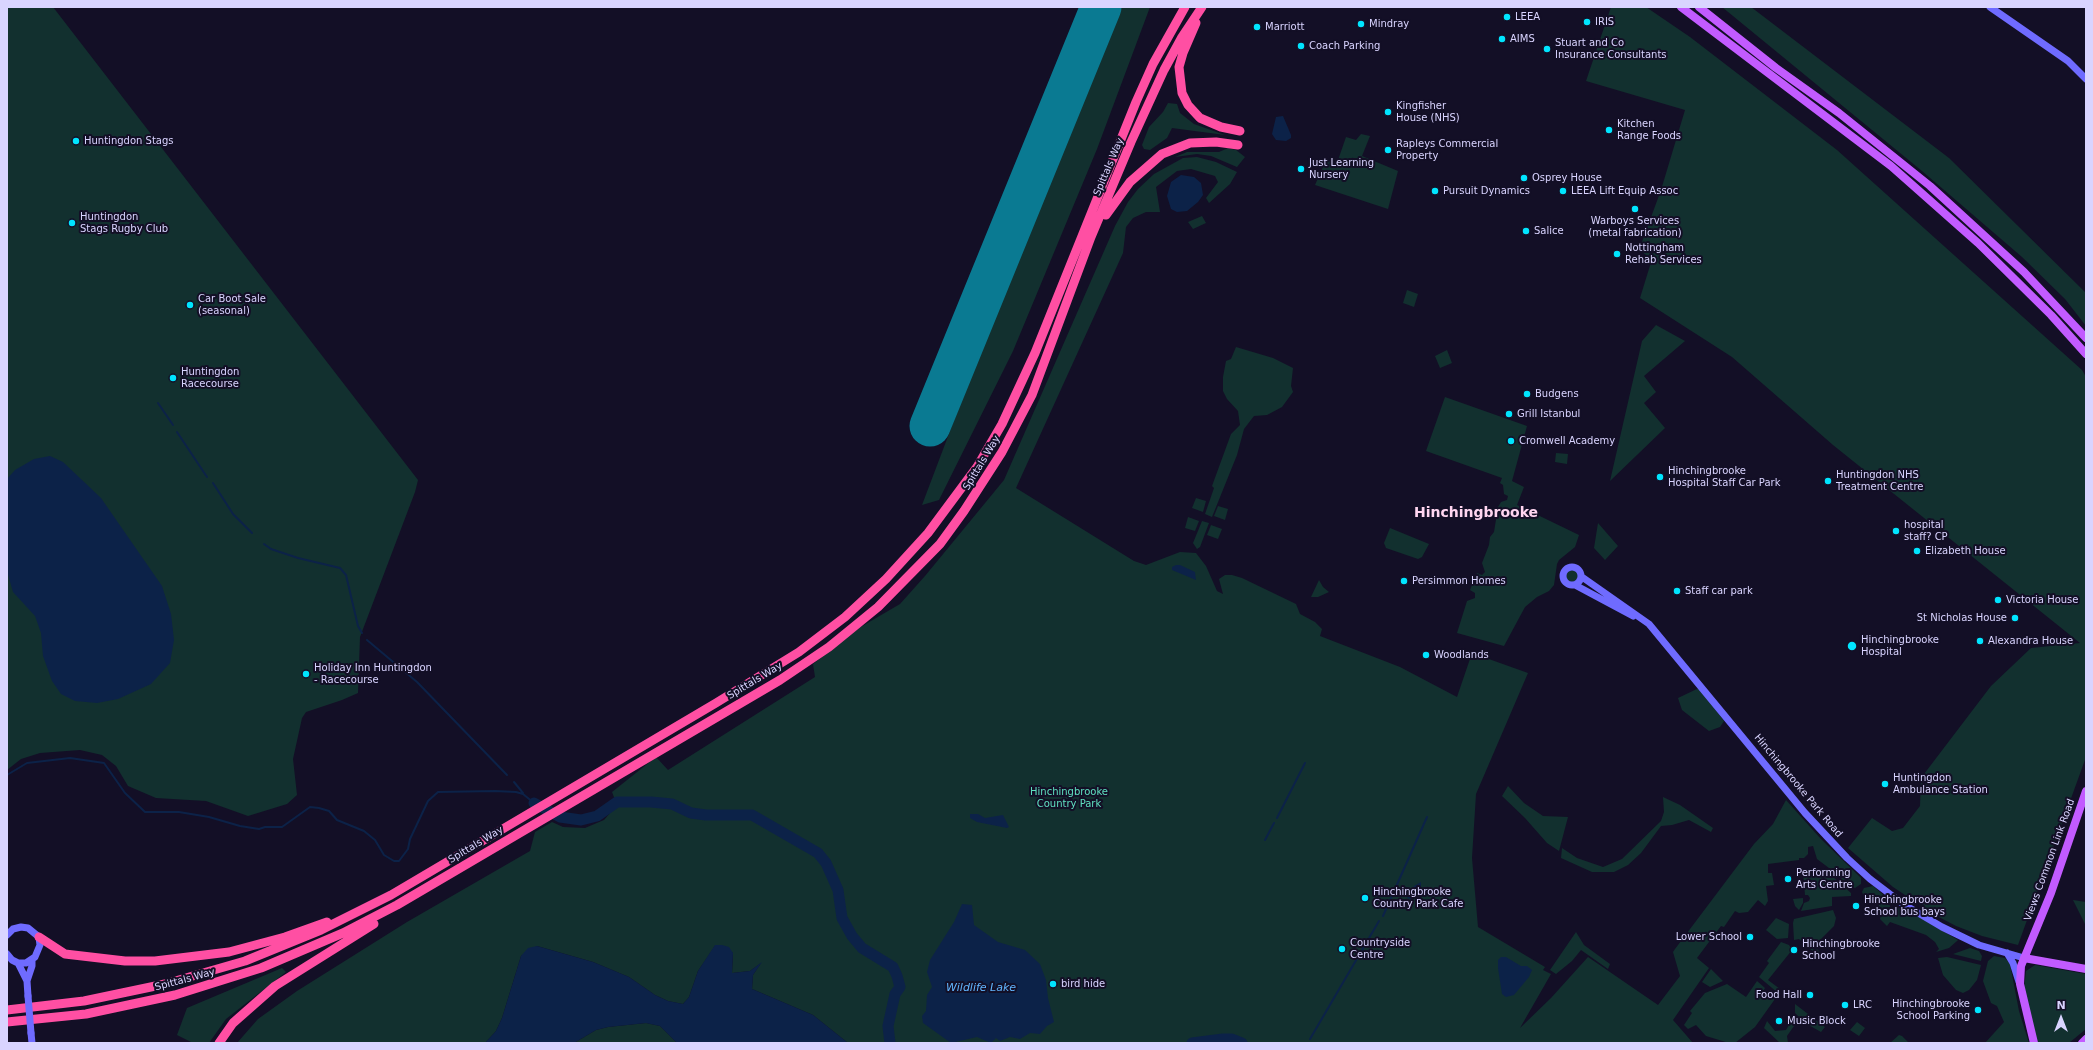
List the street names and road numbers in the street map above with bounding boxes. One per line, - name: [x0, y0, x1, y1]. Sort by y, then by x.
- street label: Spittals Way: [1091, 136, 1127, 198]
- street label: Spittals Way: [961, 433, 1003, 493]
- street label: Spittals Way: [725, 660, 785, 702]
- street label: Hinchingbrooke Park Road: [1751, 732, 1845, 840]
- street label: Views Common Link Road: [2022, 797, 2078, 923]
- street label: Spittals Way: [446, 824, 506, 866]
- street label: Spittals Way: [154, 966, 216, 994]

